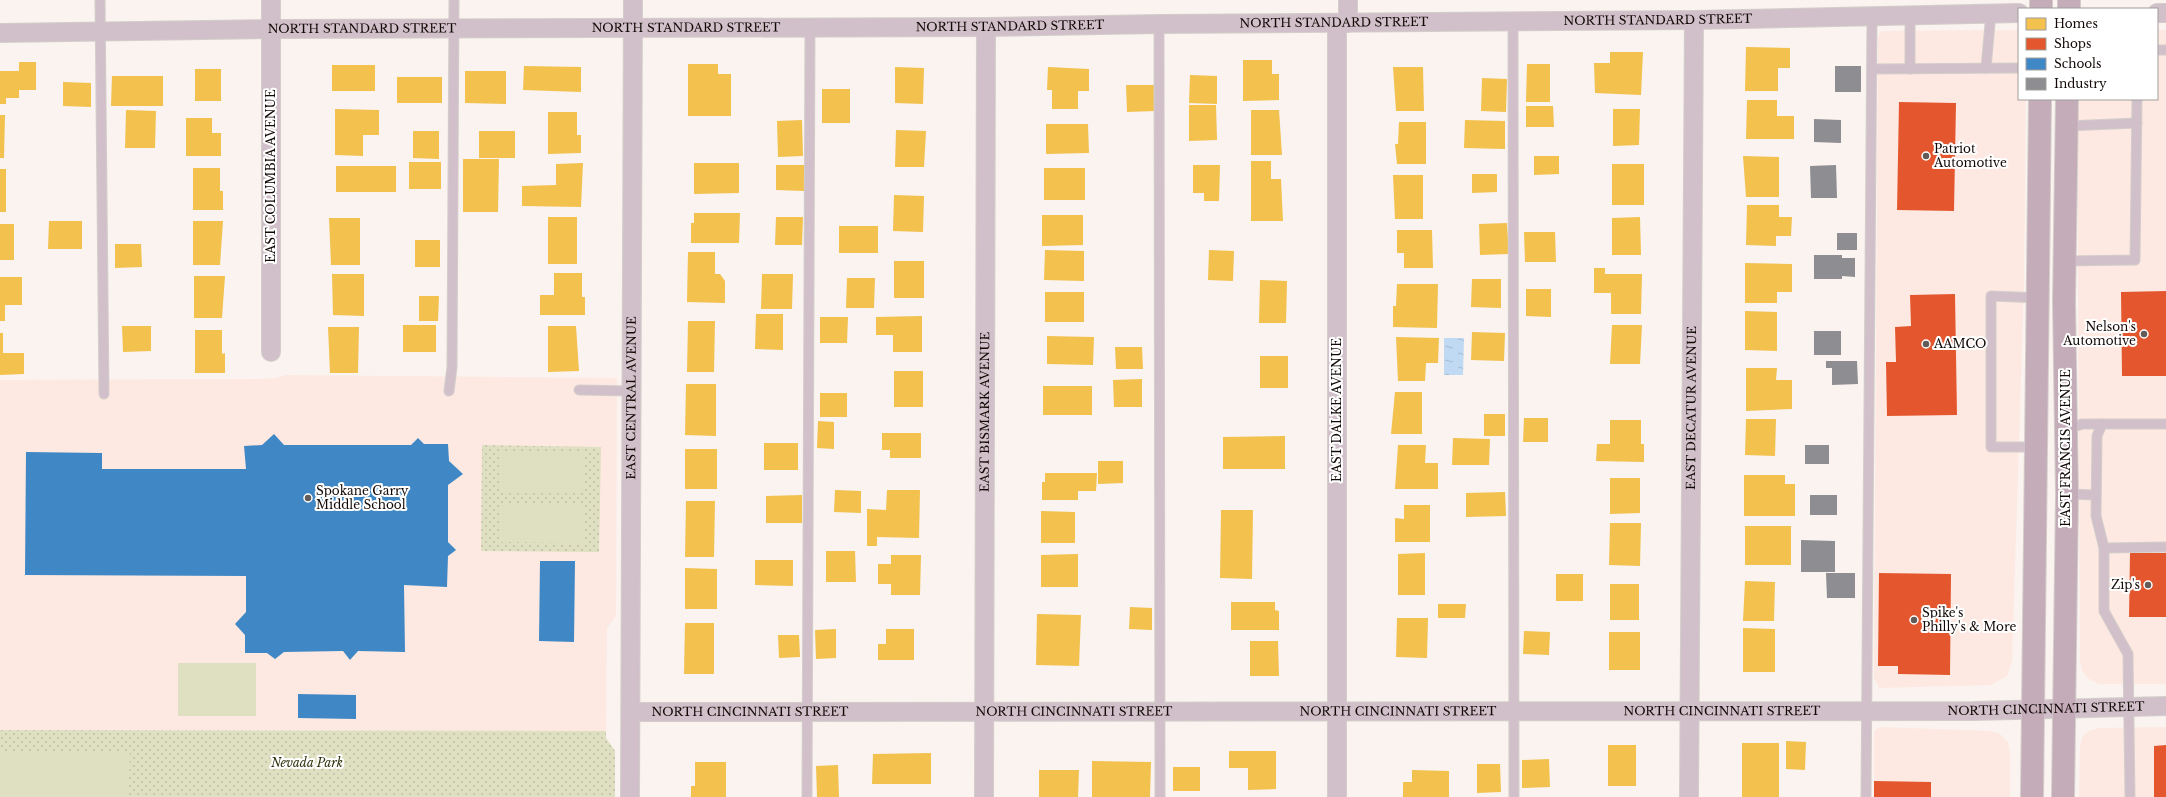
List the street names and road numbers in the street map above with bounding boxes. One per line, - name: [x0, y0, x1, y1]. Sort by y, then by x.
- street label: NORTH STANDARD STREET: [1564, 11, 1753, 28]
- street label: NORTH STANDARD STREET: [1240, 14, 1429, 30]
- street label: NORTH STANDARD STREET: [916, 17, 1105, 34]
- street label: NORTH STANDARD STREET: [268, 20, 457, 36]
- street label: NORTH STANDARD STREET: [592, 20, 781, 35]
- street label: EAST COLUMBIA AVENUE: [263, 89, 278, 263]
- street label: EAST CENTRAL AVENUE: [623, 316, 639, 480]
- street label: EAST DECATUR AVENUE: [1683, 326, 1699, 490]
- street label: EAST BISMARK AVENUE: [977, 331, 992, 492]
- street label: EAST DALKE AVENUE: [1329, 338, 1344, 482]
- street label: EAST FRANCIS AVENUE: [2058, 369, 2073, 527]
- street label: NORTH CINCINNATI STREET: [1948, 699, 2145, 718]
- street label: NORTH CINCINNATI STREET: [1300, 703, 1497, 719]
- street label: NORTH CINCINNATI STREET: [1624, 703, 1821, 718]
- street label: NORTH CINCINNATI STREET: [652, 704, 849, 719]
- street label: NORTH CINCINNATI STREET: [976, 704, 1173, 719]

